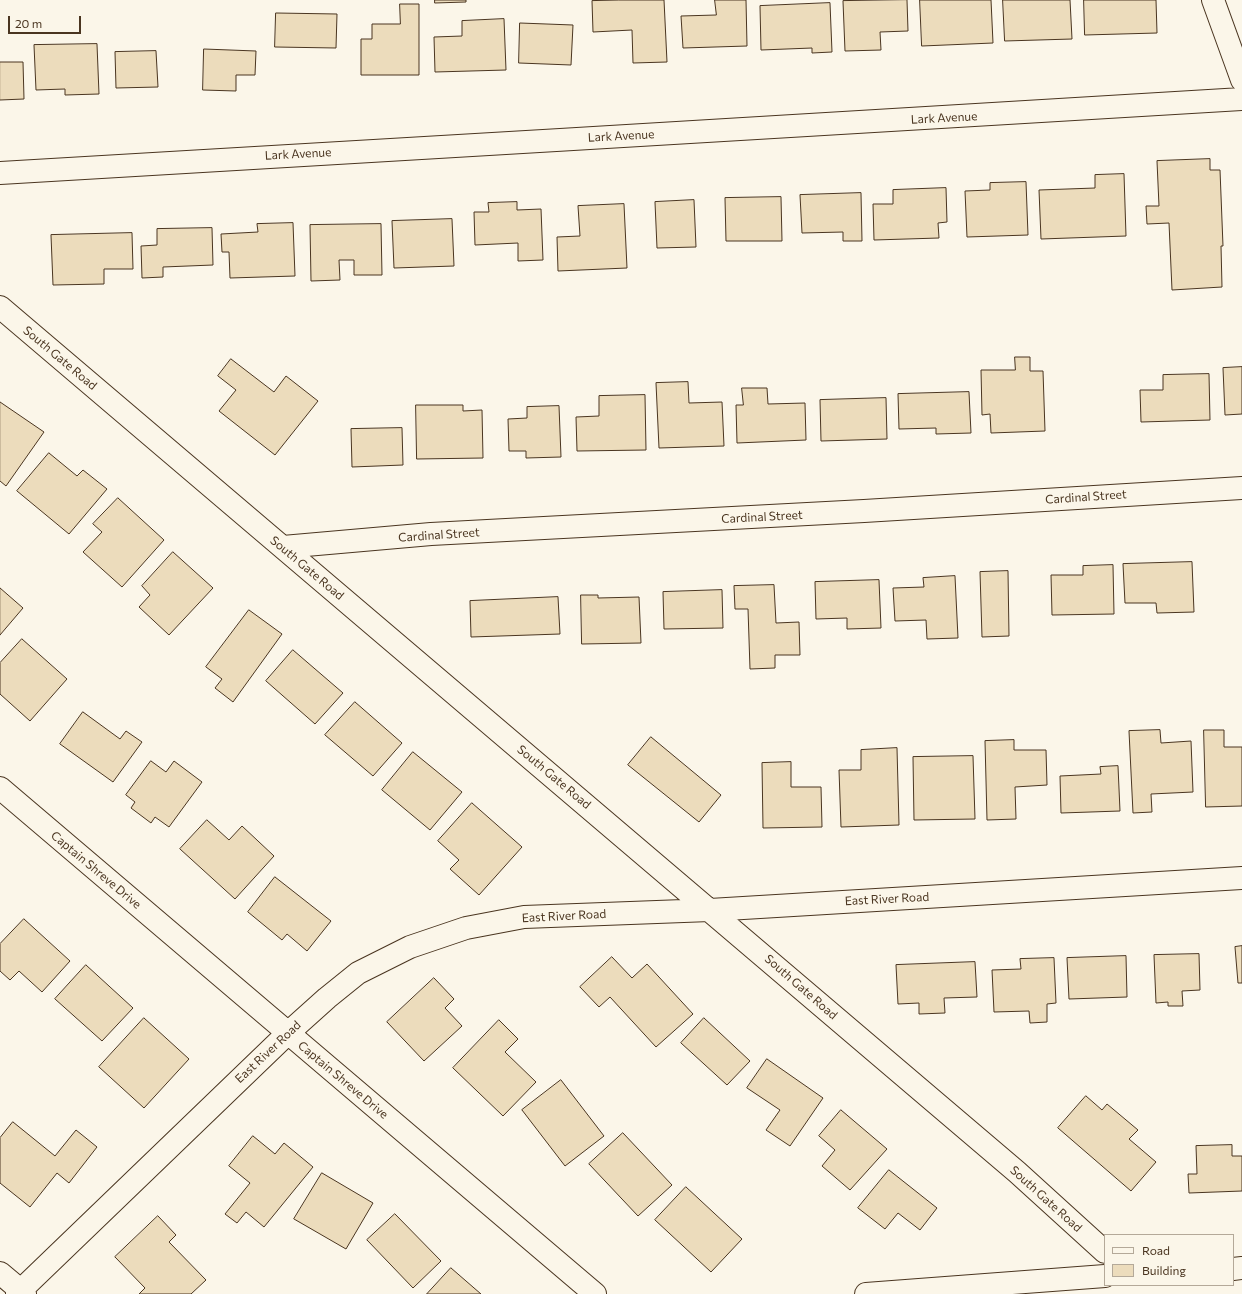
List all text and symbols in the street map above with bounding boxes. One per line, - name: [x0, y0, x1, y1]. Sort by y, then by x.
- scale bar: [10, 8, 83, 34]
- text: 20 m: [15, 16, 42, 30]
- street label: Lark Avenue: [910, 109, 978, 127]
- street label: Lark Avenue: [587, 127, 655, 145]
- street label: Lark Avenue: [264, 145, 332, 163]
- street label: South Gate Road: [20, 323, 100, 393]
- street label: Cardinal Street: [1045, 487, 1127, 507]
- street label: Cardinal Street: [721, 508, 803, 526]
- street label: Cardinal Street: [398, 525, 480, 545]
- street label: South Gate Road: [267, 533, 347, 603]
- street label: South Gate Road: [514, 742, 594, 812]
- street label: Captain Shreve Drive: [48, 828, 144, 912]
- street label: East River Road: [844, 890, 930, 908]
- street label: East River Road: [521, 907, 607, 925]
- street label: South Gate Road: [762, 952, 840, 1022]
- street label: East River Road: [232, 1018, 304, 1086]
- street label: Captain Shreve Drive: [295, 1038, 391, 1122]
- street label: South Gate Road: [1007, 1163, 1085, 1235]
- legend: [1104, 1234, 1234, 1286]
- text: Road: [1142, 1243, 1170, 1257]
- text: Building: [1142, 1263, 1186, 1277]

